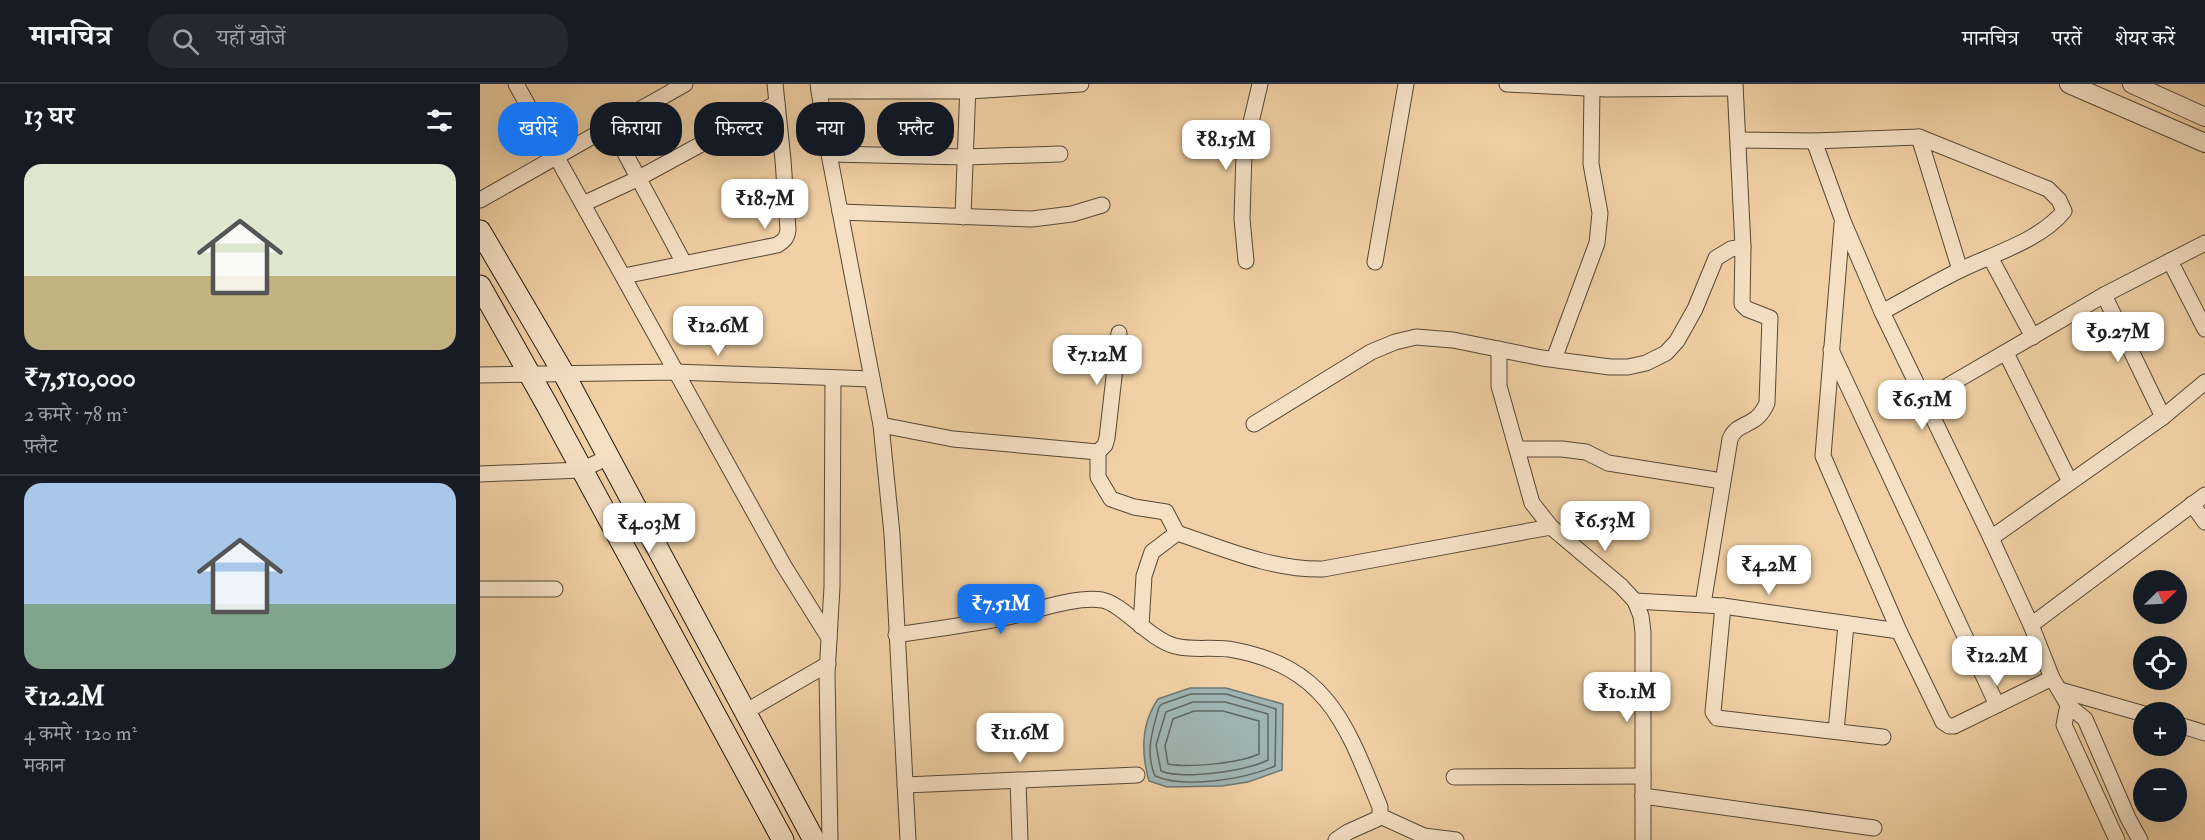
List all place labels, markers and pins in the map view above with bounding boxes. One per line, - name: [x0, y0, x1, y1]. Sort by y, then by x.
- pin: ₹8.15M: [1177, 120, 1275, 171]
- pin: ₹18.7M: [716, 179, 814, 230]
- pin: ₹12.6M: [669, 306, 767, 357]
- pin: ₹9.27M: [2069, 312, 2167, 363]
- pin: ₹7.12M: [1048, 335, 1146, 386]
- pin: ₹6.51M: [1873, 380, 1971, 431]
- pin: ₹6.53M: [1556, 501, 1654, 552]
- pin: ₹4.03M: [600, 503, 698, 554]
- pin: ₹4.2M: [1727, 545, 1811, 596]
- pin: ₹7.51M: [952, 584, 1050, 635]
- pin: ₹12.2M: [1948, 636, 2046, 687]
- pin: ₹10.1M: [1578, 672, 1676, 723]
- pin: ₹11.6M: [971, 713, 1069, 764]

